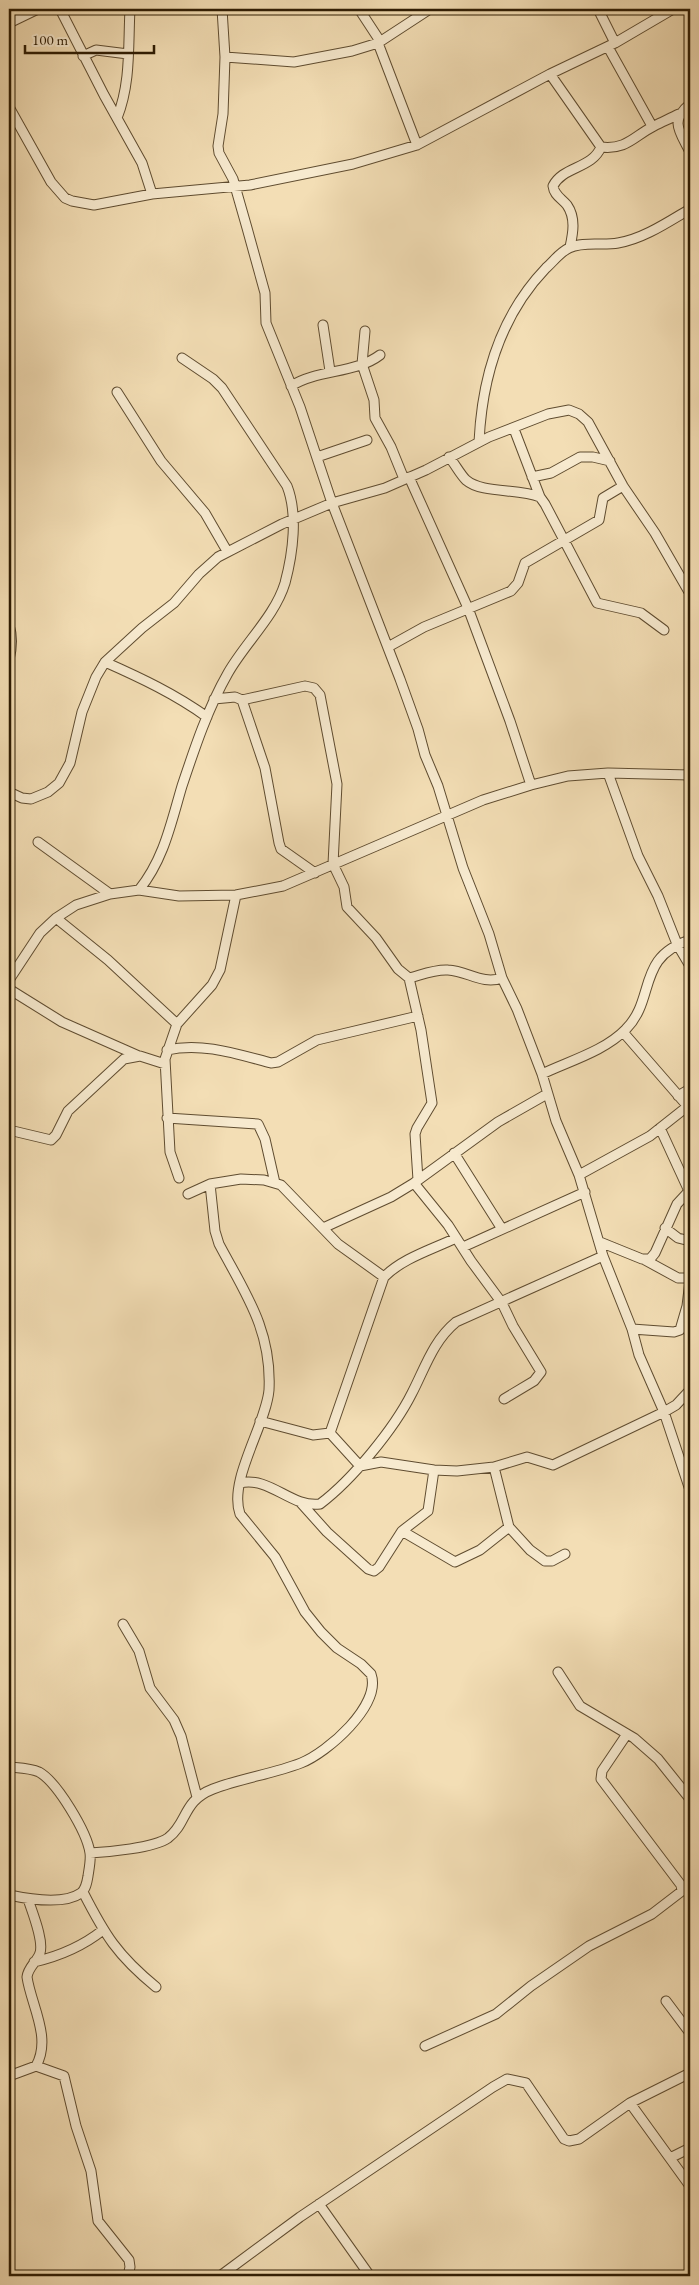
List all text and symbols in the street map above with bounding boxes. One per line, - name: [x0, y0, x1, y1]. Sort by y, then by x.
- scale bar: [25, 22, 154, 54]
- text: 100 m: [32, 30, 69, 49]

